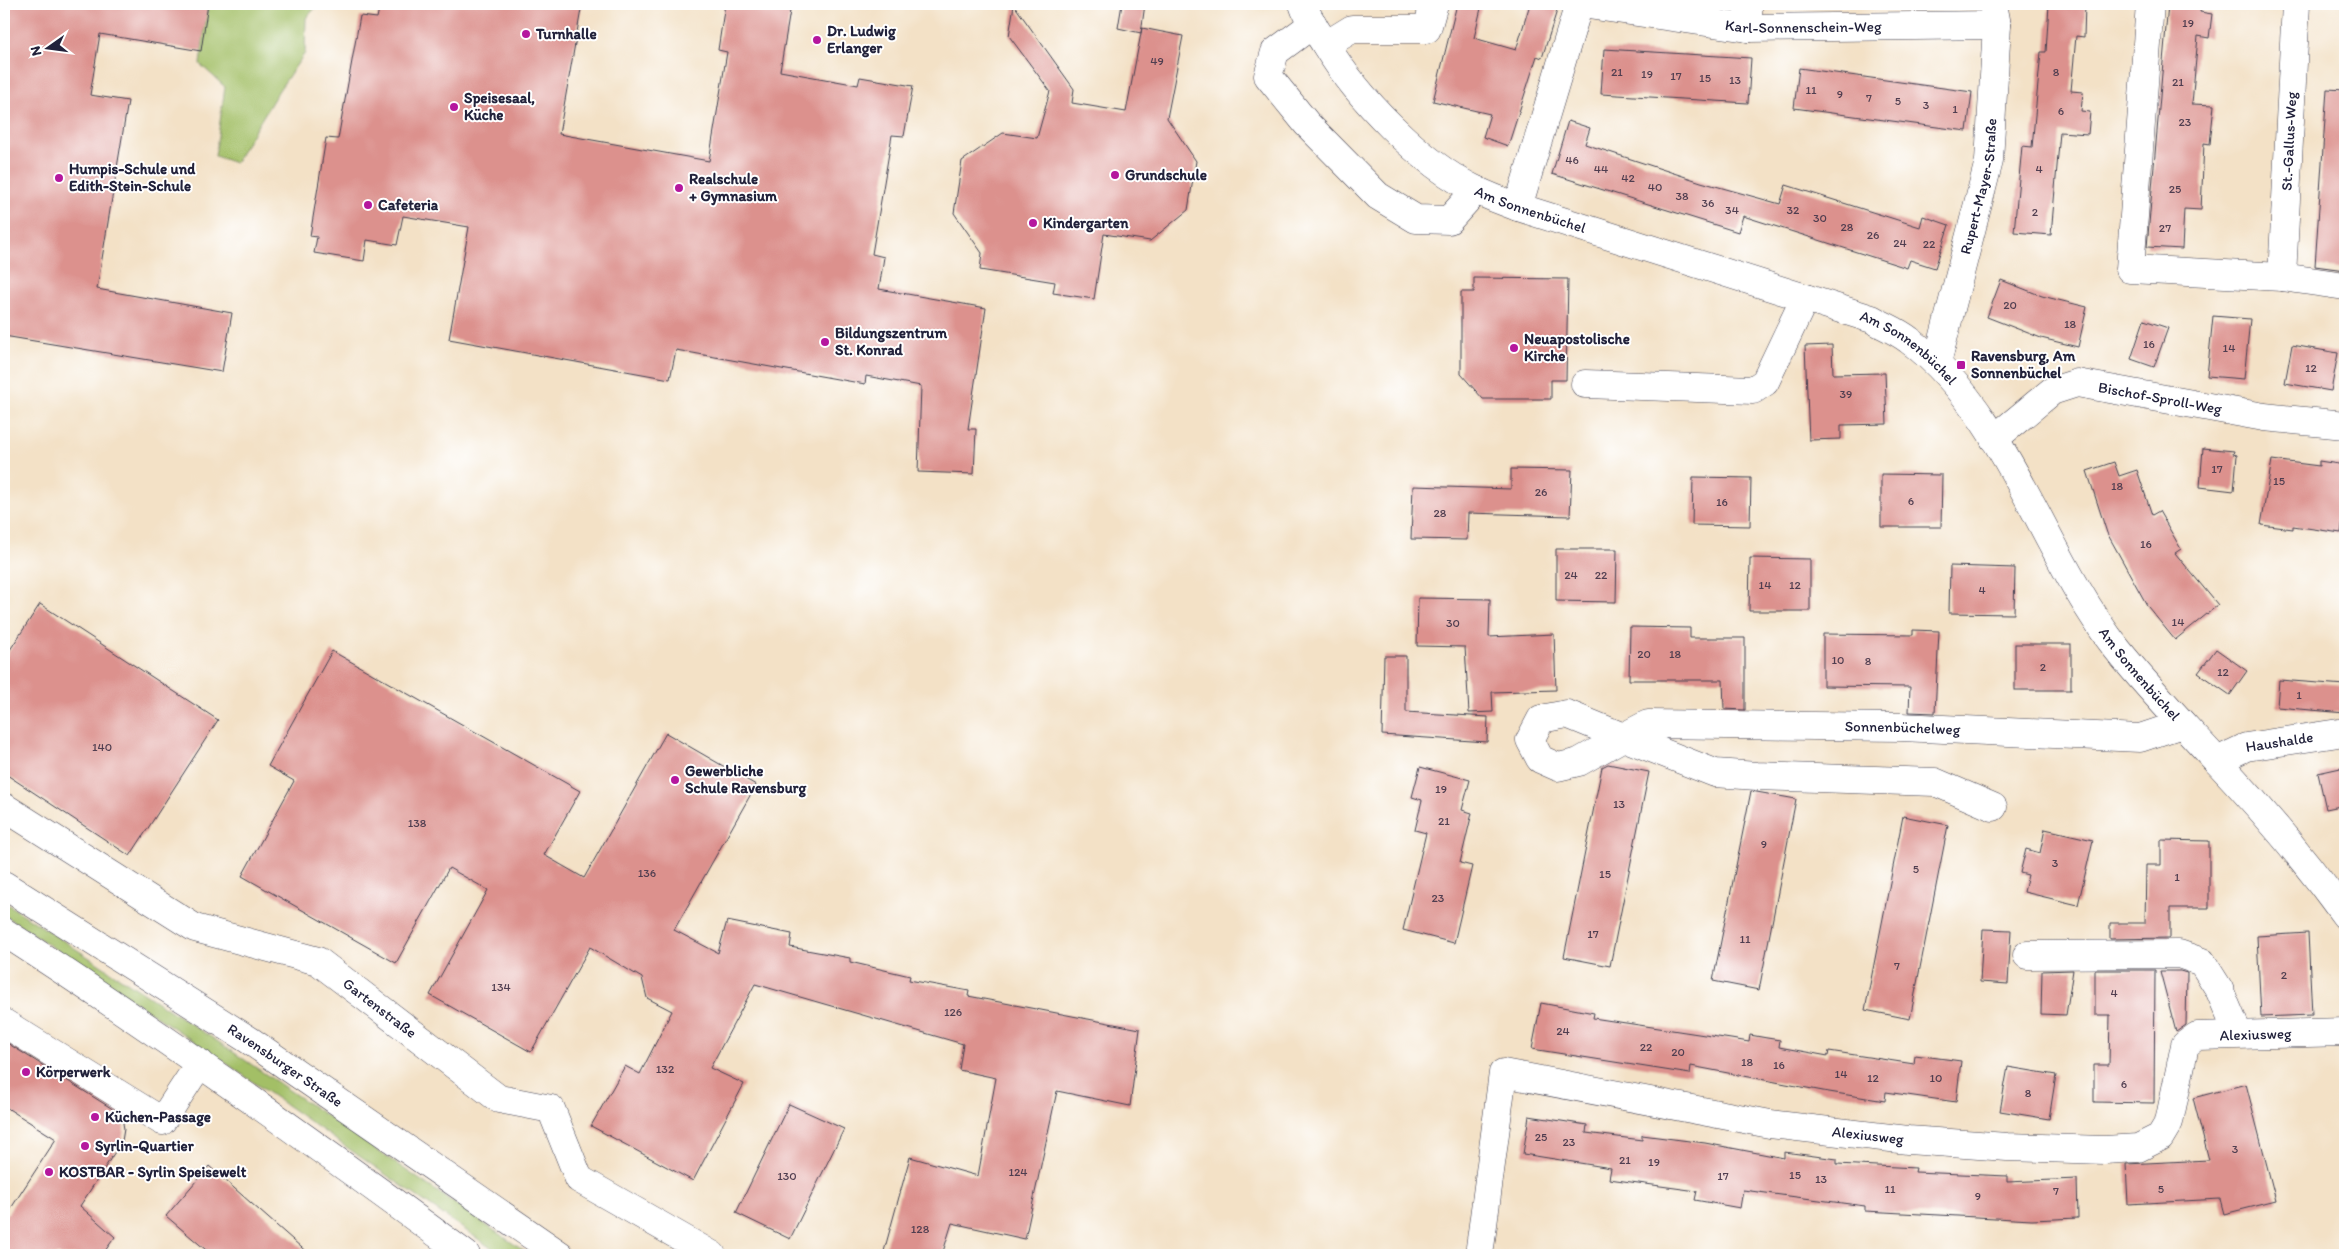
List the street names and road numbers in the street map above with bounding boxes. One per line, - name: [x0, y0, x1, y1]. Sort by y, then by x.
- street label: Karl-Sonnenschein-Weg: [1724, 16, 1882, 37]
- street label: St.-Gallus-Weg: [2277, 91, 2301, 191]
- street label: Rupert-Mayer-Straße: [1956, 118, 2001, 256]
- street label: Am Sonnenbüchel: [1472, 182, 1589, 237]
- street label: Am Sonnenbüchel: [1858, 307, 1961, 389]
- street label: Bischof-Sproll-Weg: [2097, 378, 2224, 418]
- street label: Am Sonnenbüchel: [2095, 624, 2184, 725]
- street label: Sonnenbüchelweg: [1845, 717, 1961, 739]
- street label: Haushalde: [2244, 728, 2314, 756]
- street label: Gartenstraße: [339, 974, 420, 1042]
- street label: Ravensburger Straße: [224, 1020, 346, 1111]
- street label: Alexiusweg: [2219, 1024, 2292, 1044]
- street label: Alexiusweg: [1831, 1122, 1905, 1148]

